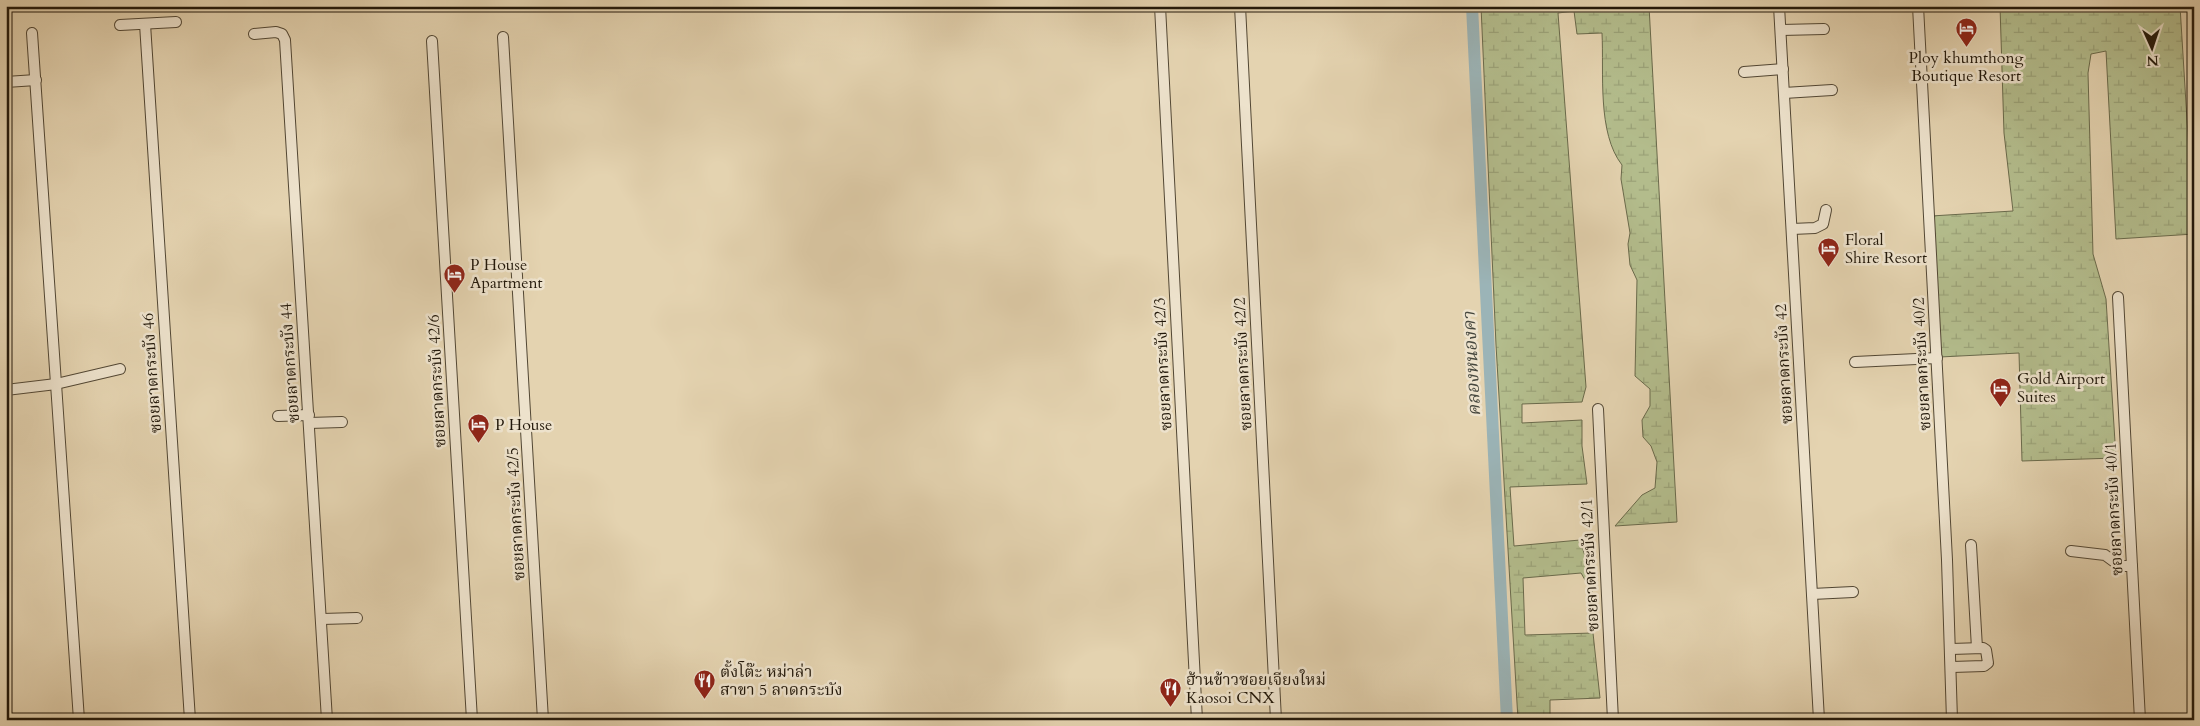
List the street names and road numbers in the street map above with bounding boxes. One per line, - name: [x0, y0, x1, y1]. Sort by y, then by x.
- street label: ซอยลาดกระบัง 42/3: [1149, 297, 1177, 431]
- street label: ซอยลาดกระบัง 42/2: [1229, 297, 1257, 431]
- street label: ซอยลาดกระบัง 40/2: [1908, 297, 1936, 431]
- street label: ซอยลาดกระบัง 44: [275, 302, 305, 424]
- street label: ซอยลาดกระบัง 42: [1770, 303, 1798, 425]
- street label: ซอยลาดกระบัง 46: [137, 312, 167, 434]
- street label: ซอยลาดกระบัง 42/6: [423, 314, 451, 448]
- street label: ซอยลาดกระบัง 40/1: [2100, 442, 2128, 576]
- street label: ซอยลาดกระบัง 42/5: [502, 447, 530, 581]
- street label: ซอยลาดกระบัง 42/1: [1576, 498, 1604, 632]

